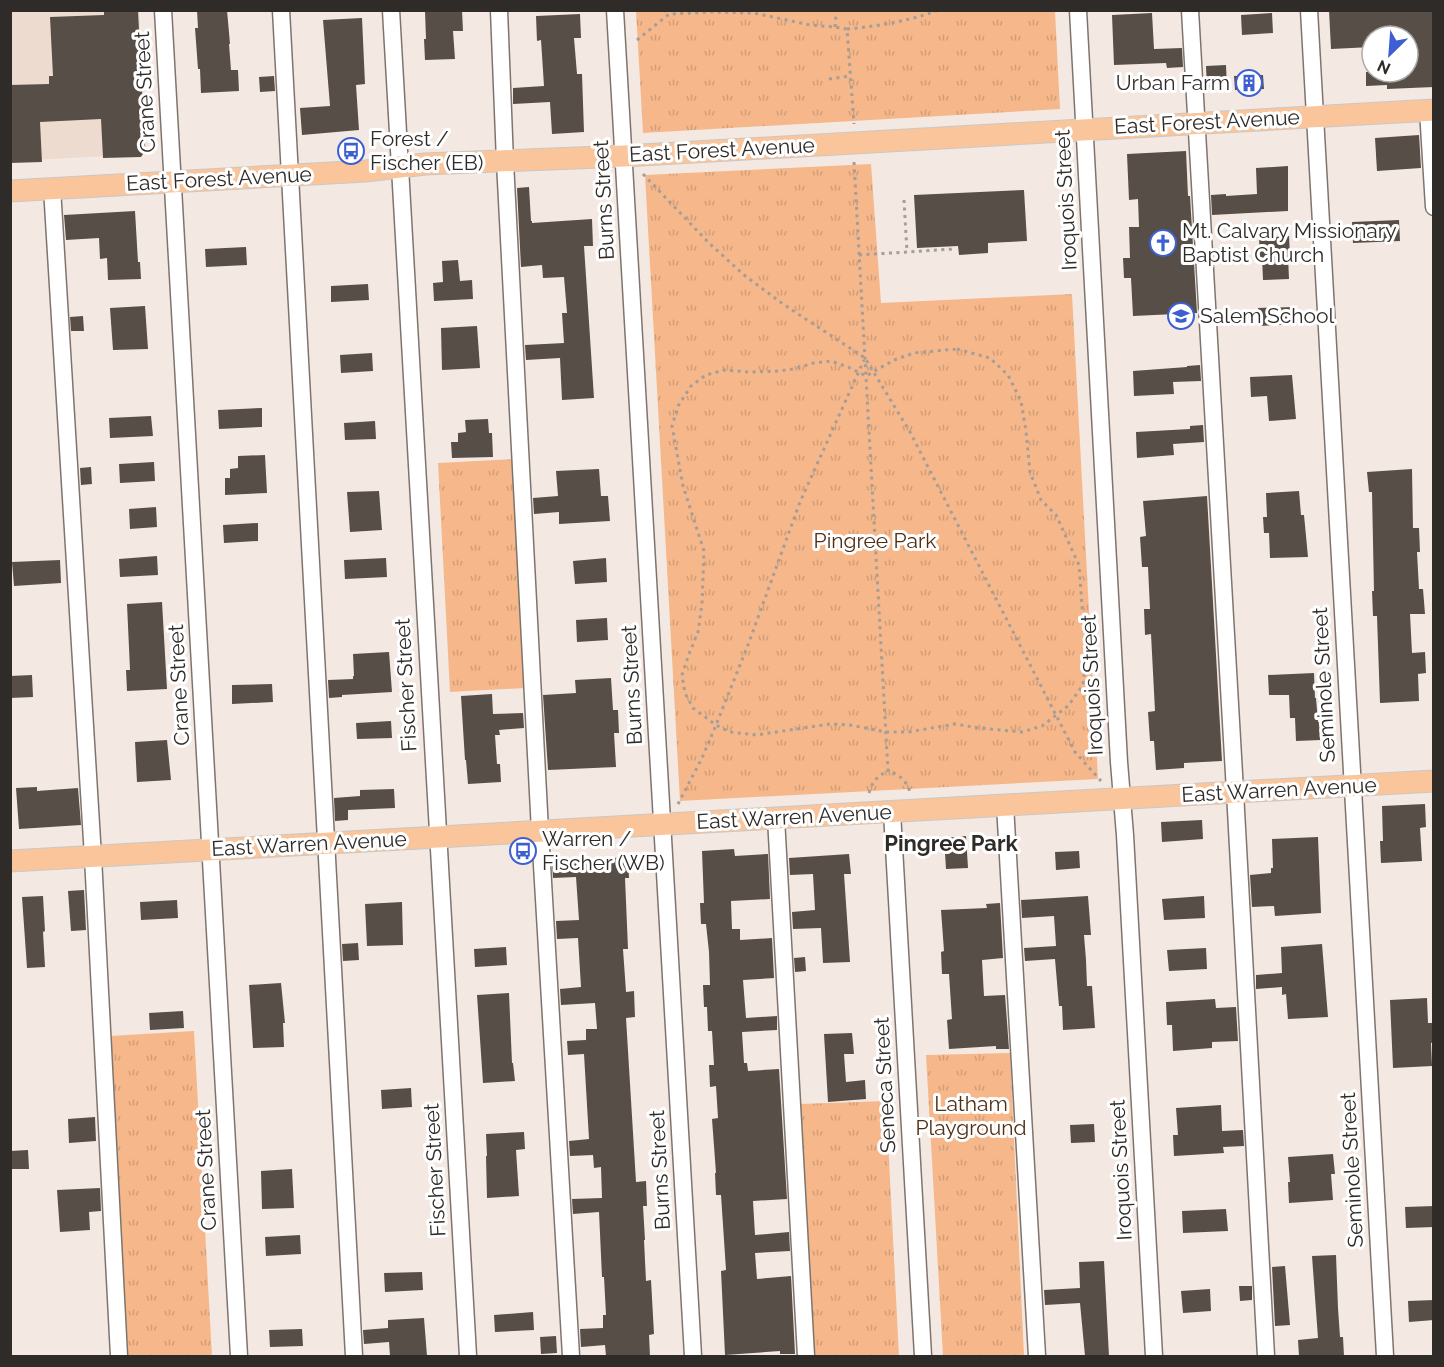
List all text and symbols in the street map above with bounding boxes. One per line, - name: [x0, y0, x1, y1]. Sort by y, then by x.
- north arrow: [1360, 24, 1420, 84]
- street label: Crane Street: [129, 31, 160, 153]
- text: N: [1374, 56, 1393, 78]
- building icon: Urban Farm: [1234, 68, 1264, 98]
- place label: Urban Farm: [1116, 70, 1230, 95]
- street label: East Forest Avenue: [1114, 104, 1300, 139]
- place label: Forest / Fischer (EB): [370, 126, 483, 175]
- street label: Iroquois Street: [1049, 129, 1082, 271]
- street label: East Forest Avenue: [629, 132, 815, 167]
- bus stop icon: Forest / Fischer (EB): [336, 136, 366, 166]
- street label: Burns Street: [588, 140, 619, 260]
- street label: East Forest Avenue: [126, 161, 312, 196]
- place label: Mt. Calvary Missionary Baptist Church: [1182, 218, 1397, 267]
- church icon: Mt. Calvary Missionary Baptist Church: [1148, 228, 1178, 258]
- school or university icon: Salem School: [1166, 301, 1196, 331]
- place label: Salem School: [1200, 303, 1334, 328]
- park label: Pingree Park: [814, 528, 936, 553]
- street label: Seminole Street: [1307, 607, 1340, 763]
- street label: Iroquois Street: [1075, 614, 1108, 756]
- street label: Fischer Street: [390, 618, 421, 752]
- street label: Crane Street: [163, 624, 194, 746]
- street label: Burns Street: [616, 625, 647, 745]
- street label: East Warren Avenue: [1181, 772, 1377, 807]
- street label: East Warren Avenue: [696, 799, 892, 834]
- street label: East Warren Avenue: [211, 826, 407, 861]
- place label: Warren / Fischer (WB): [542, 826, 665, 875]
- district label: Pingree Park: [884, 830, 1018, 856]
- bus stop icon: Warren / Fischer (WB): [508, 836, 538, 866]
- street label: Seneca Street: [868, 1016, 901, 1154]
- park label: Latham Playground: [915, 1091, 1027, 1140]
- street label: Seminole Street: [1335, 1092, 1368, 1248]
- street label: Iroquois Street: [1104, 1099, 1137, 1241]
- street label: Fischer Street: [419, 1103, 450, 1237]
- street label: Crane Street: [190, 1109, 221, 1231]
- street label: Burns Street: [644, 1110, 675, 1230]

